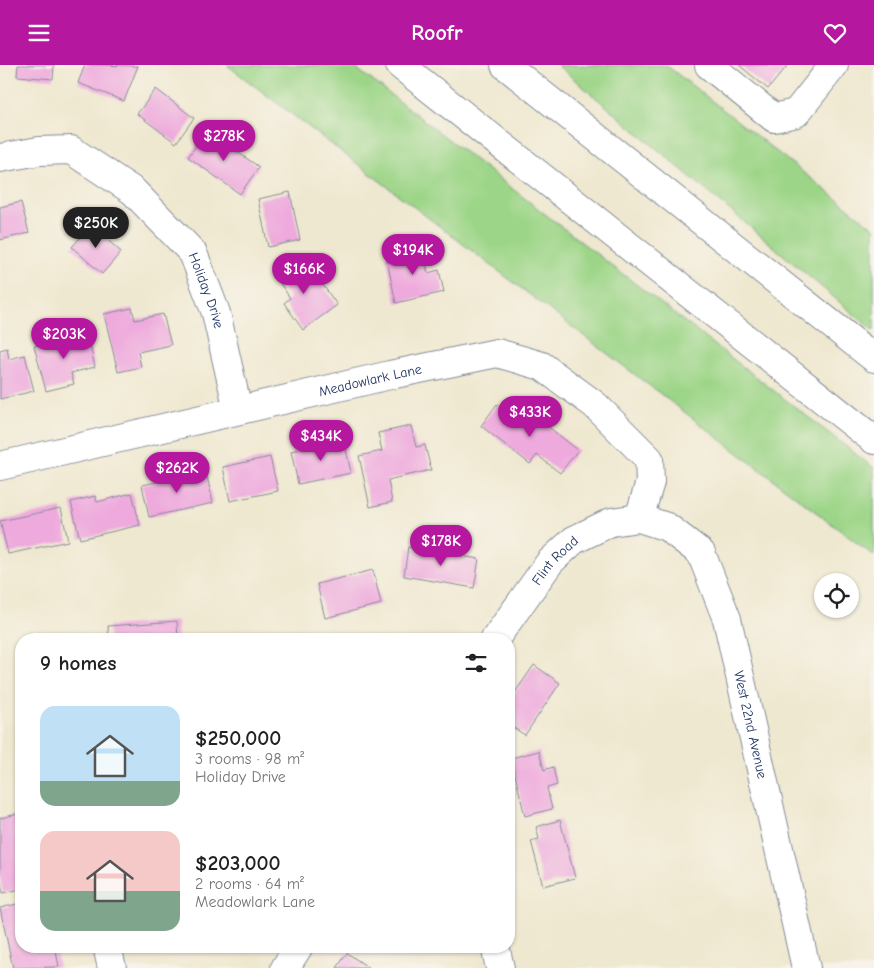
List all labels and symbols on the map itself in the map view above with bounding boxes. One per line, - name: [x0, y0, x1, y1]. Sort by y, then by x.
- pin: $278K: [189, 119, 259, 162]
- pin: $250K: [61, 207, 131, 249]
- pin: $194K: [378, 233, 448, 276]
- street label: Holiday Drive: [185, 250, 228, 330]
- pin: $166K: [269, 253, 339, 295]
- pin: $203K: [29, 317, 99, 360]
- street label: Meadowlark Lane: [317, 360, 423, 400]
- pin: $433K: [495, 395, 565, 438]
- pin: $434K: [286, 419, 356, 462]
- pin: $262K: [142, 451, 212, 494]
- pin: $178K: [406, 525, 476, 567]
- street label: Flint Road: [528, 532, 581, 588]
- street label: West 22nd Avenue: [730, 669, 771, 780]

